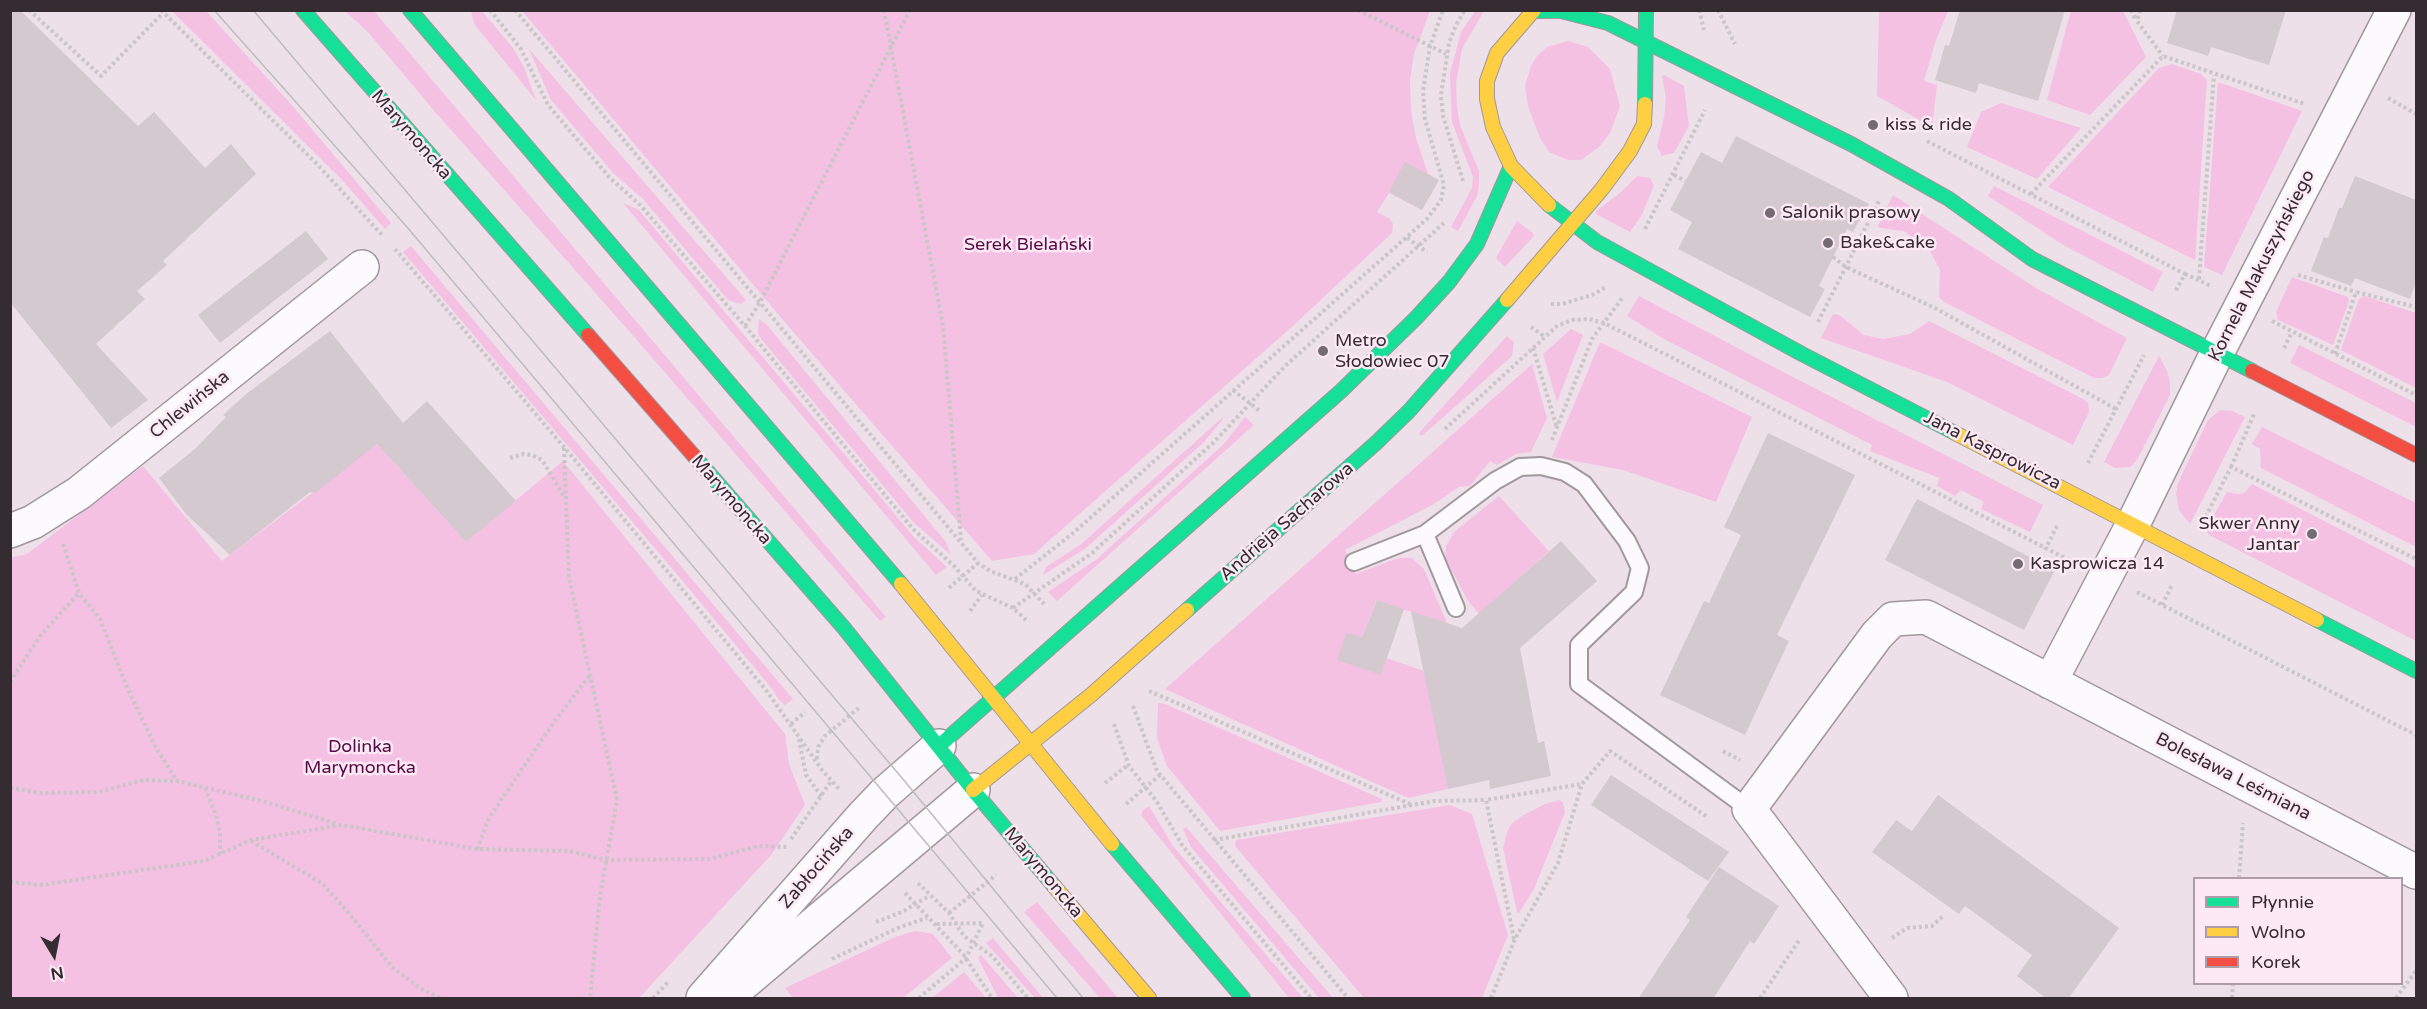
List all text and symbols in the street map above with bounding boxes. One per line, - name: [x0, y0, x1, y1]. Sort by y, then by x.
- street label: Marymoncka: [366, 86, 456, 184]
- place label: kiss & ride: [1885, 114, 1972, 136]
- marker: kiss & ride: [1866, 118, 1880, 132]
- street label: Kornela Makuszyńskiego: [2204, 167, 2320, 365]
- place label: Salonik prasowy: [1782, 202, 1920, 224]
- marker: Salonik prasowy: [1763, 206, 1777, 220]
- place label: Bake&cake: [1840, 232, 1935, 254]
- park label: Serek Bielański: [964, 234, 1092, 256]
- marker: Bake&cake: [1821, 236, 1835, 250]
- place label: Metro Słodowiec 07: [1335, 330, 1450, 372]
- marker: Metro Słodowiec 07: [1316, 344, 1330, 358]
- street label: Chlewińska: [146, 366, 234, 444]
- street label: Jana Kasprowicza: [1920, 407, 2064, 495]
- street label: Marymoncka: [686, 451, 776, 549]
- street label: Andrieja Sacharowa: [1216, 458, 1358, 586]
- place label: Skwer Anny Jantar: [2199, 513, 2300, 556]
- marker: Skwer Anny Jantar: [2305, 527, 2319, 541]
- place label: Kasprowicza 14: [2030, 553, 2164, 575]
- marker: Kasprowicza 14: [2011, 557, 2025, 571]
- street label: Bolesława Leśmiana: [2152, 728, 2314, 826]
- park label: Dolinka Marymoncka: [304, 736, 416, 778]
- street label: Zabłocińska: [775, 822, 859, 914]
- street label: Marymoncka: [999, 823, 1087, 923]
- legend: [2193, 877, 2403, 985]
- text: Płynnie: [2251, 891, 2314, 913]
- text: Wolno: [2251, 921, 2306, 943]
- north arrow: [24, 925, 84, 985]
- text: Korek: [2251, 951, 2301, 973]
- text: N: [49, 962, 65, 984]

